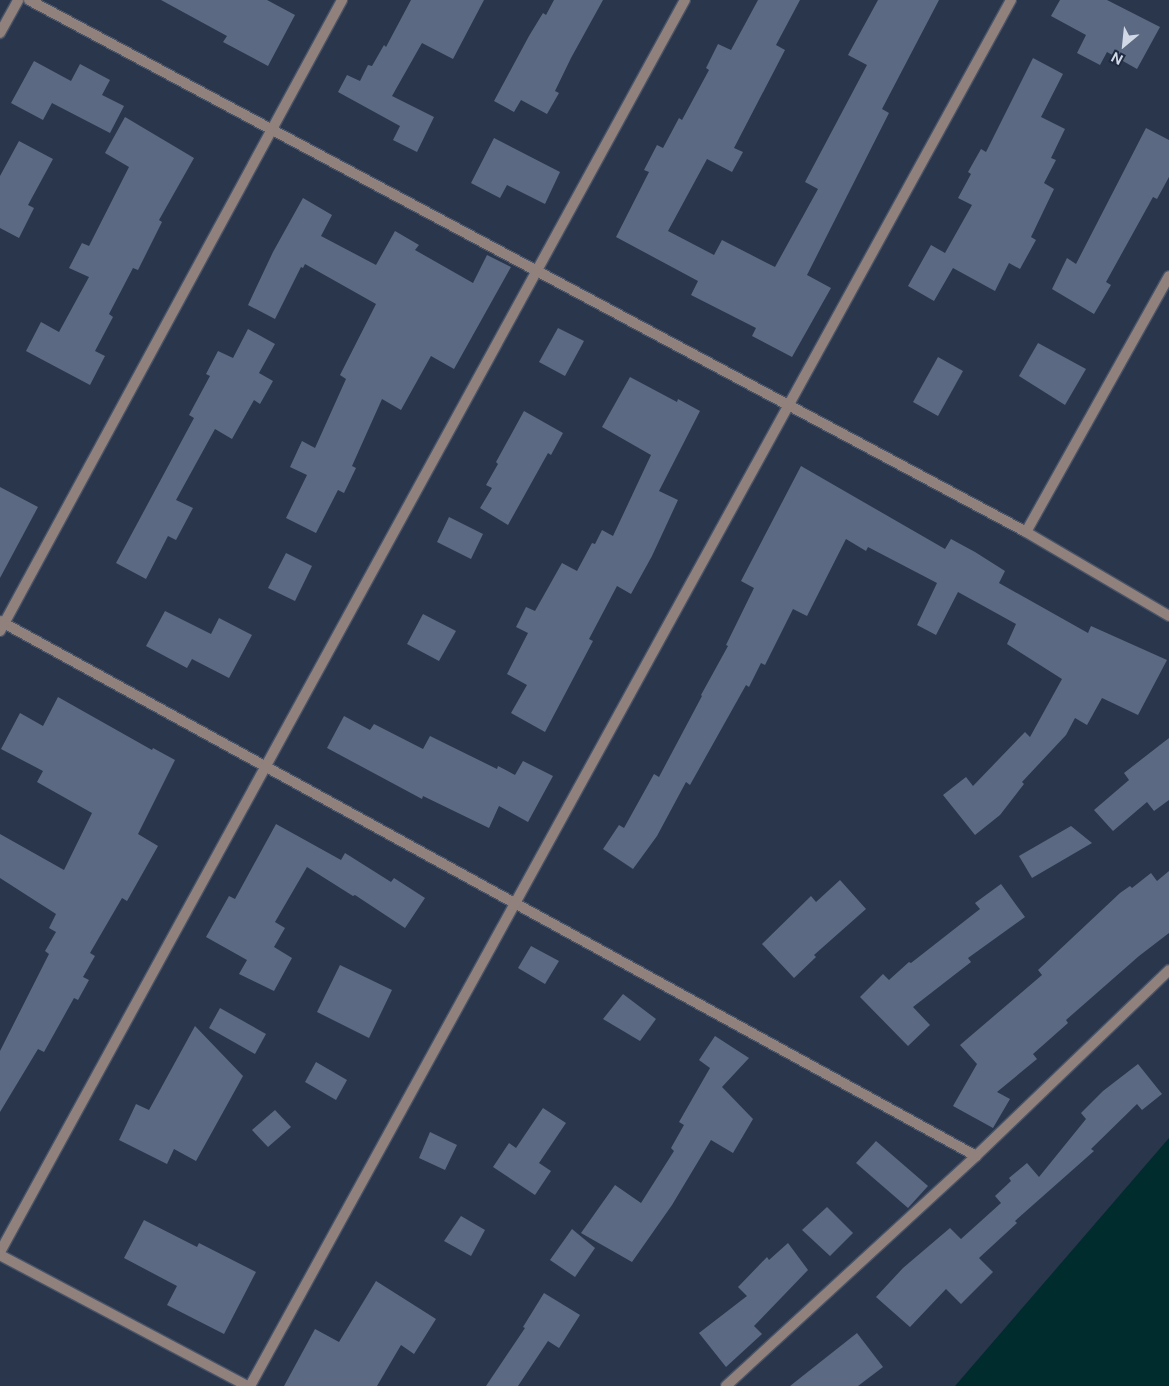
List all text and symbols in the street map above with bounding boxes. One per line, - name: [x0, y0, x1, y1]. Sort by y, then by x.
- north arrow: [1099, 20, 1149, 70]
- text: N: [1108, 49, 1126, 68]

